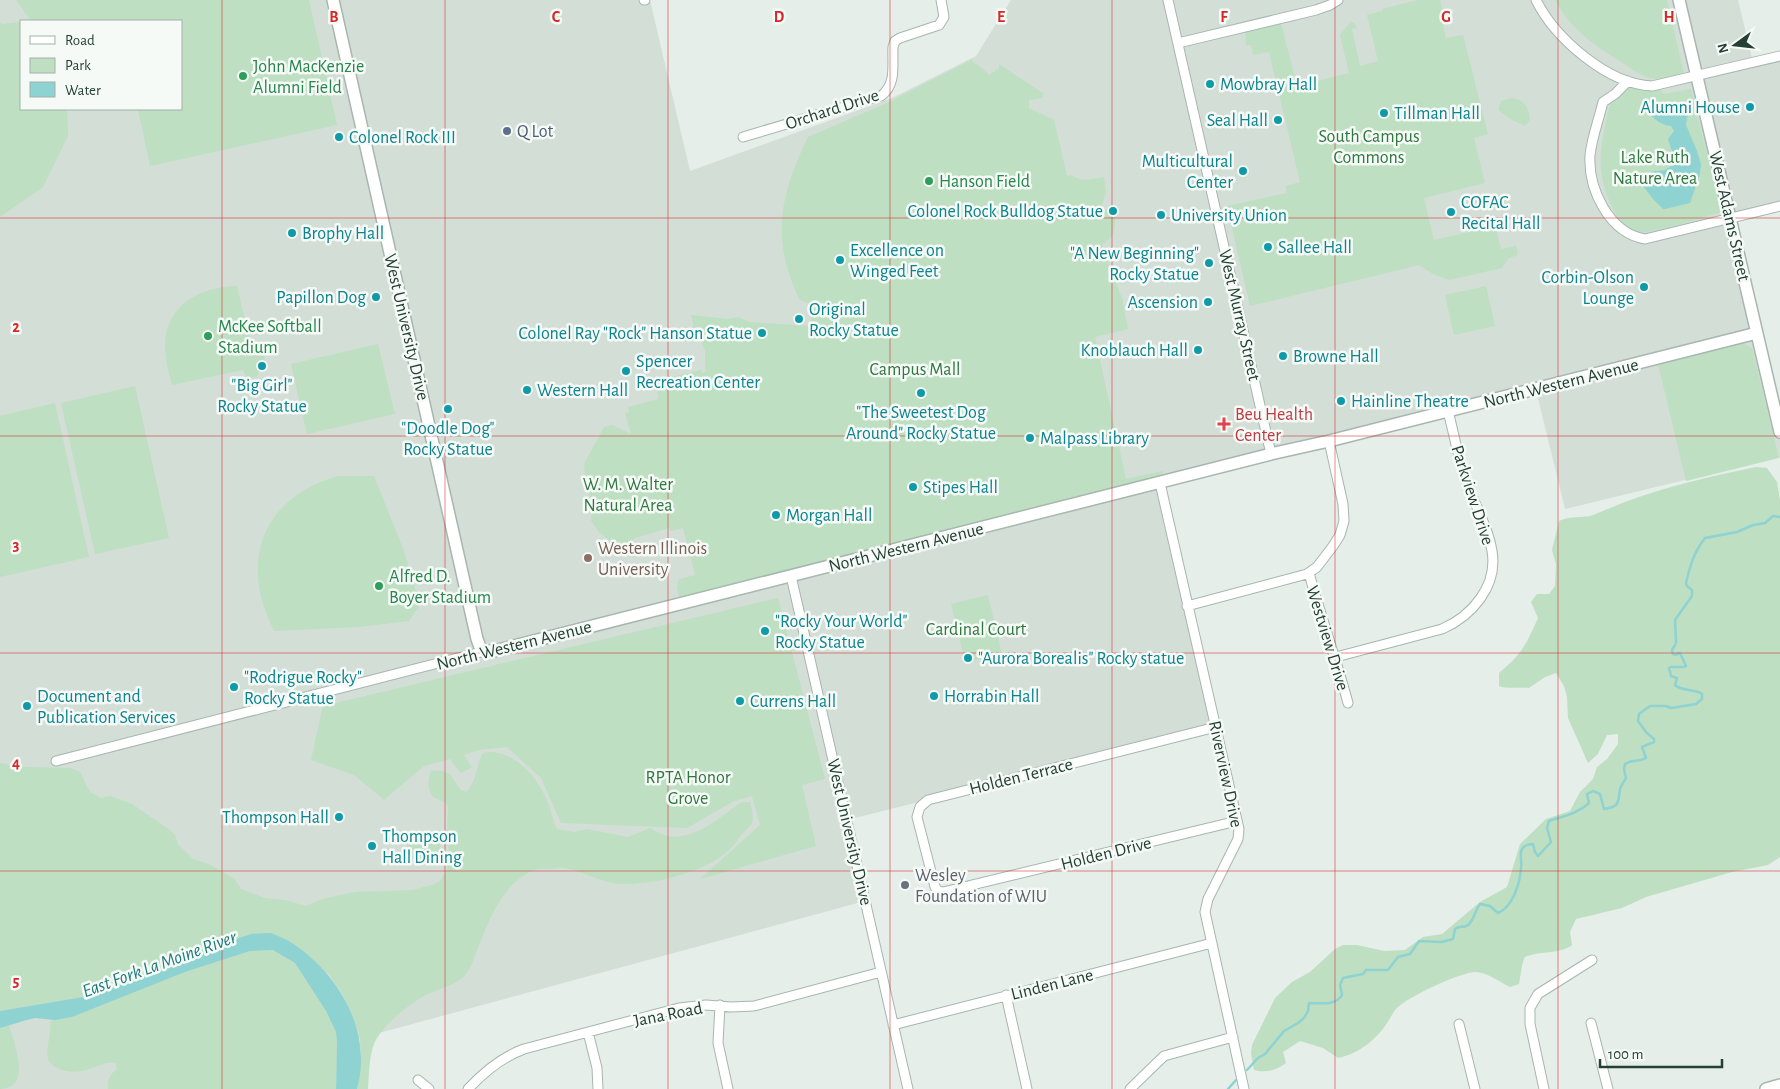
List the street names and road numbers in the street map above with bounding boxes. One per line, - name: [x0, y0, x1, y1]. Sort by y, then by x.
- street label: Orchard Drive: [783, 86, 881, 134]
- street label: West Adams Street: [1705, 149, 1753, 283]
- street label: West Murray Street: [1215, 248, 1263, 383]
- street label: West University Drive: [380, 252, 432, 402]
- street label: North Western Avenue: [1482, 356, 1641, 412]
- street label: Parkview Drive: [1447, 443, 1497, 547]
- street label: North Western Avenue: [827, 520, 986, 576]
- street label: Westview Drive: [1303, 584, 1352, 693]
- street label: North Western Avenue: [435, 618, 594, 674]
- street label: Riverview Drive: [1205, 719, 1245, 829]
- street label: Holden Terrace: [968, 755, 1075, 799]
- street label: West University Drive: [823, 757, 875, 907]
- street label: Holden Drive: [1059, 834, 1153, 874]
- street label: Linden Lane: [1009, 966, 1095, 1004]
- street label: Jana Road: [632, 999, 704, 1030]

